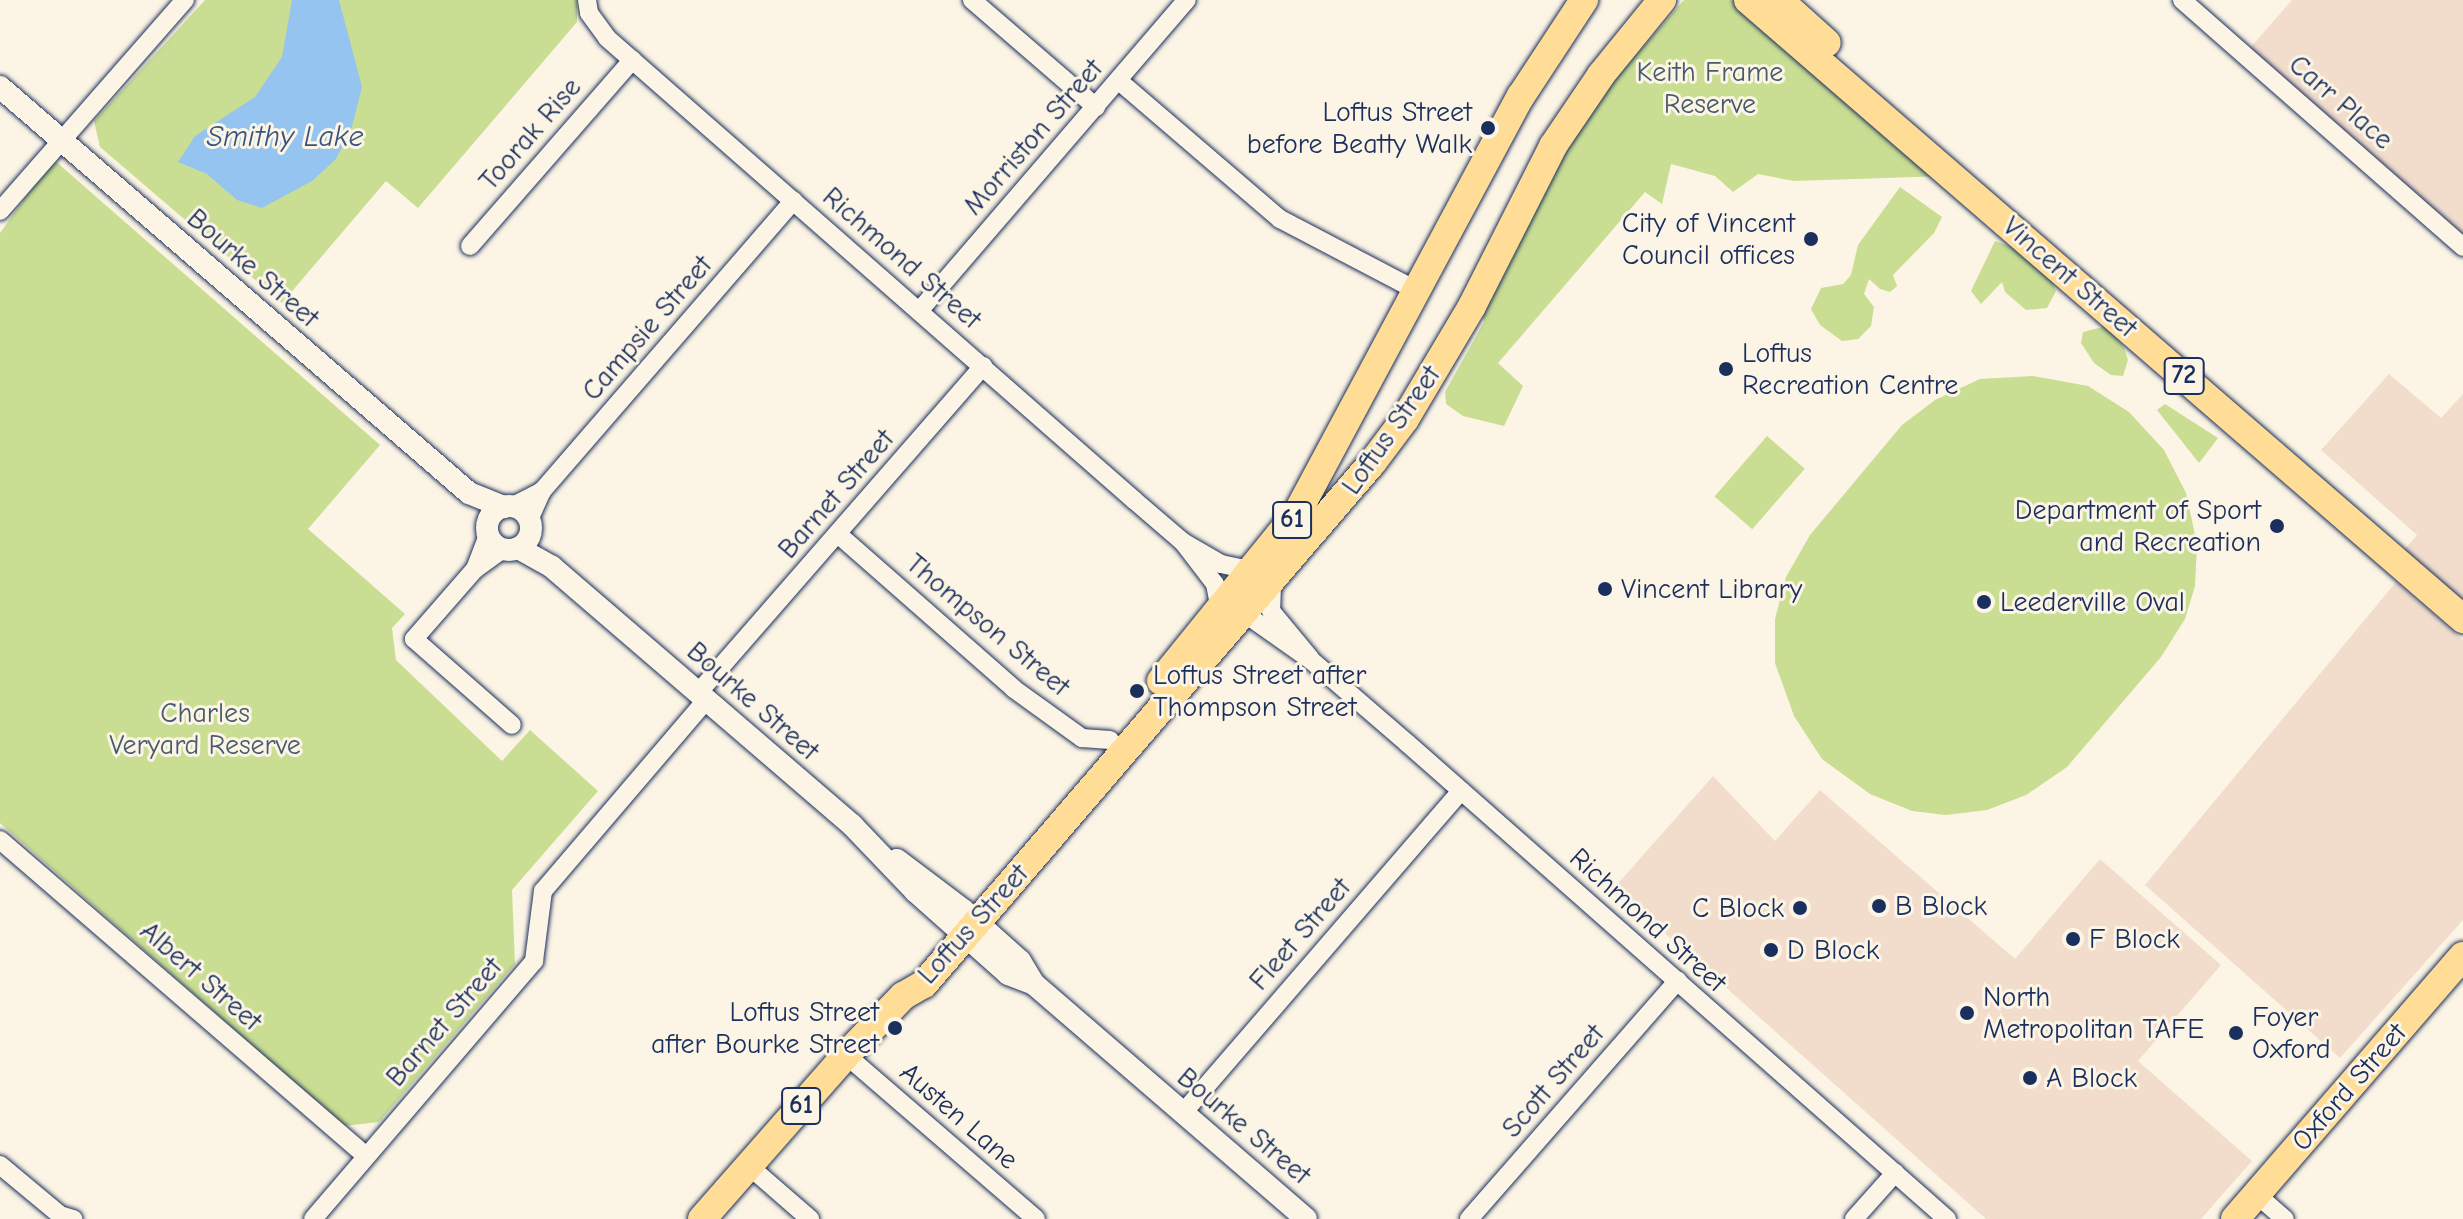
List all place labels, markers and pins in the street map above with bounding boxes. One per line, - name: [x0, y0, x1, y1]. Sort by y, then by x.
- place label: Loftus Street before Beatty Walk: [1247, 95, 1472, 161]
- marker: Loftus Street before Beatty Walk: [1479, 119, 1497, 137]
- place label: City of Vincent Council offices: [1622, 206, 1795, 272]
- marker: City of Vincent Council offices: [1802, 230, 1820, 248]
- place label: Loftus Recreation Centre: [1742, 336, 1958, 402]
- marker: Loftus Recreation Centre: [1717, 360, 1735, 378]
- place label: Department of Sport and Recreation: [2015, 493, 2261, 559]
- marker: Department of Sport and Recreation: [2268, 517, 2286, 535]
- place label: Vincent Library: [1621, 572, 1802, 606]
- marker: Vincent Library: [1596, 580, 1614, 598]
- place label: Leederville Oval: [2000, 585, 2185, 619]
- marker: Leederville Oval: [1975, 593, 1993, 611]
- place label: Loftus Street after Thompson Street: [1153, 658, 1366, 724]
- marker: Loftus Street after Thompson Street: [1128, 682, 1146, 700]
- place label: B Block: [1895, 889, 1987, 923]
- place label: C Block: [1692, 891, 1784, 925]
- marker: B Block: [1870, 897, 1888, 915]
- marker: C Block: [1791, 899, 1809, 917]
- place label: F Block: [2089, 922, 2180, 956]
- marker: F Block: [2064, 930, 2082, 948]
- place label: D Block: [1787, 933, 1879, 967]
- marker: D Block: [1762, 941, 1780, 959]
- place label: North Metropolitan TAFE: [1983, 980, 2204, 1046]
- place label: Loftus Street after Bourke Street: [651, 995, 879, 1061]
- place label: Foyer Oxford: [2252, 1000, 2330, 1066]
- marker: North Metropolitan TAFE: [1958, 1004, 1976, 1022]
- marker: Loftus Street after Bourke Street: [886, 1019, 904, 1037]
- marker: Foyer Oxford: [2227, 1024, 2245, 1042]
- place label: A Block: [2046, 1061, 2137, 1095]
- marker: A Block: [2021, 1069, 2039, 1087]

